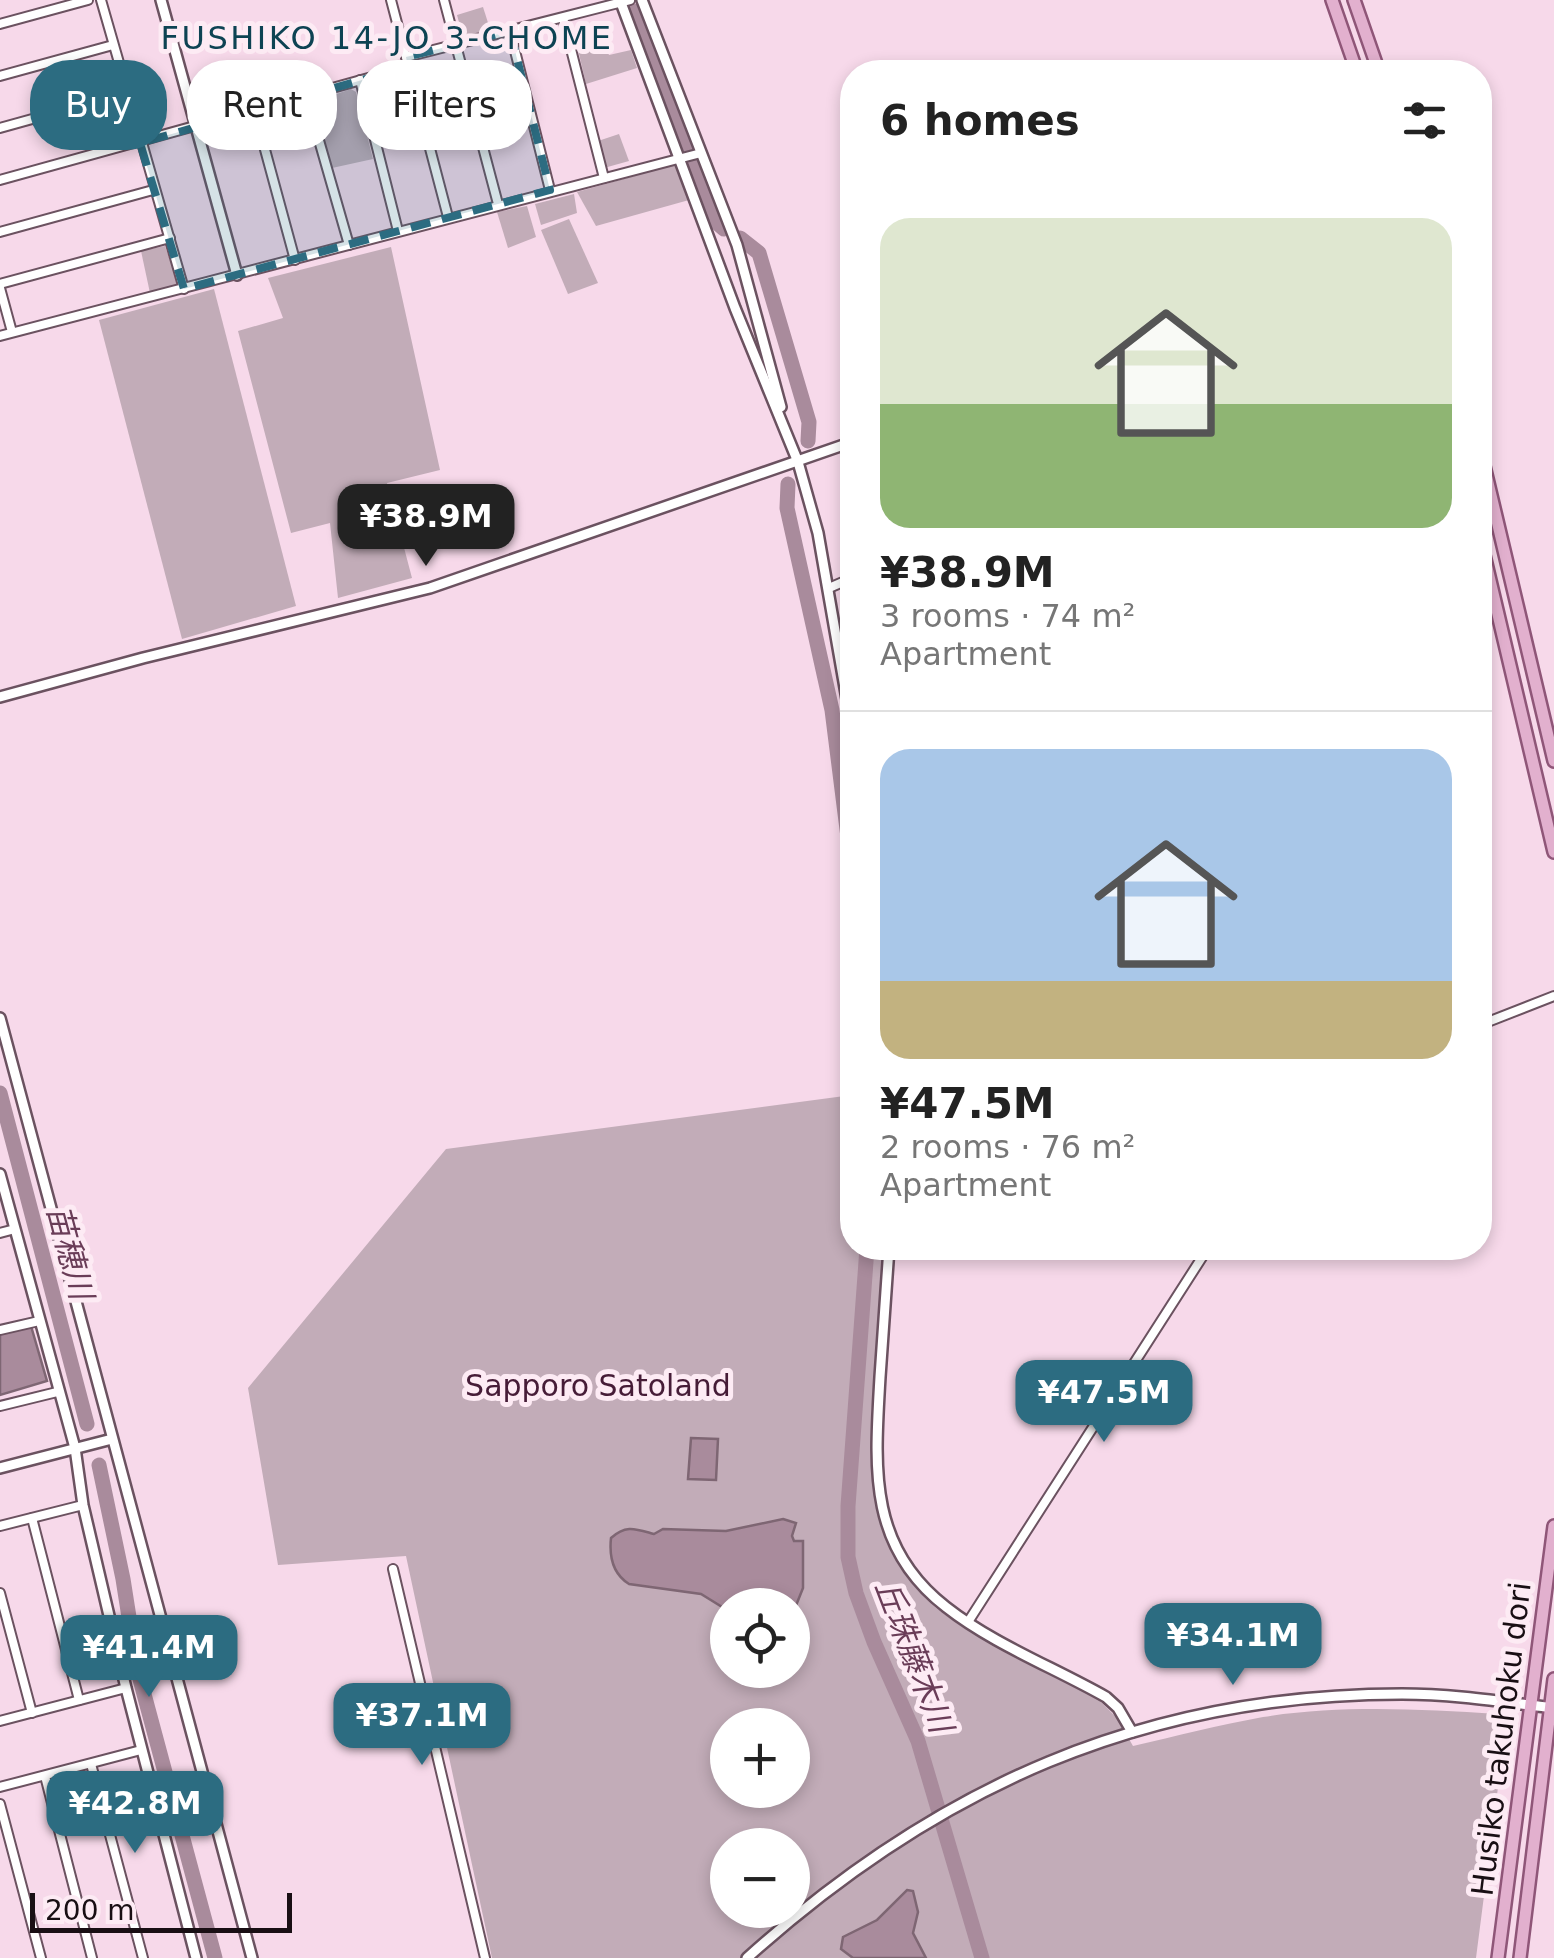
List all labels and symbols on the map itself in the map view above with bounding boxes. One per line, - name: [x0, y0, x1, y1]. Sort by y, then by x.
- district label: FUSHIKO 14-JO 3-CHOME: [161, 19, 613, 57]
- pin: ¥38.9M: [345, 484, 507, 569]
- water label: 苗穂川: [39, 1201, 102, 1306]
- pin: ¥47.5M: [1023, 1360, 1185, 1445]
- park label: Sapporo Satoland: [465, 1368, 731, 1403]
- water label: 丘珠藤木川: [868, 1574, 961, 1740]
- street label: Husiko takuhoku dori: [1464, 1580, 1538, 1898]
- pin: ¥34.1M: [1152, 1603, 1314, 1688]
- pin: ¥41.4M: [68, 1615, 230, 1700]
- pin: ¥37.1M: [341, 1683, 503, 1768]
- pin: ¥42.8M: [54, 1771, 216, 1856]
- scale bar: [30, 1888, 292, 1932]

